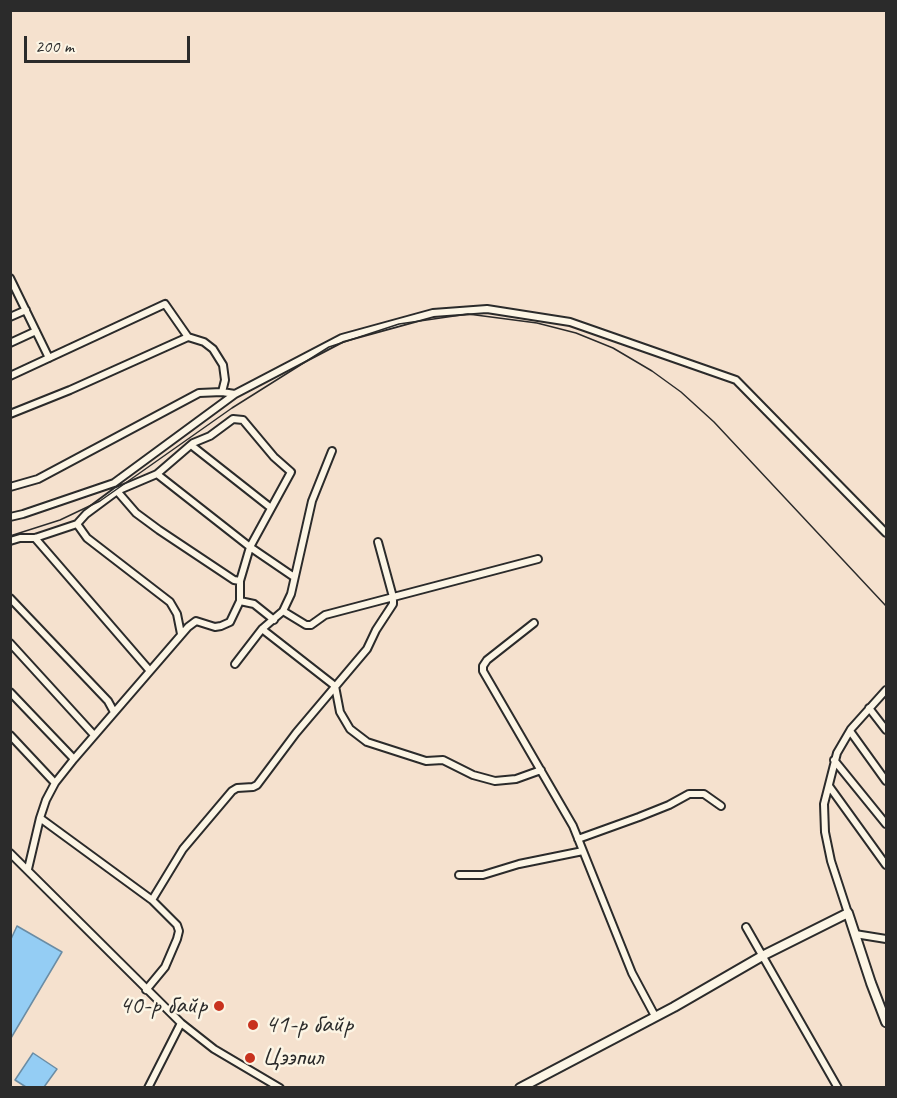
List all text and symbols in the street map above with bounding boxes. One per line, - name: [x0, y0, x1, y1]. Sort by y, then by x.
- scale bar: [27, 24, 194, 62]
- text: 200 m: [35, 35, 74, 57]
- place label: 40-р байр: [119, 990, 207, 1022]
- marker: 40-р байр: [212, 999, 226, 1013]
- place label: 41-р байр: [265, 1009, 353, 1041]
- marker: 41-р байр: [246, 1018, 260, 1032]
- place label: Цээпил: [262, 1042, 323, 1074]
- marker: Цээпил: [243, 1051, 257, 1065]

